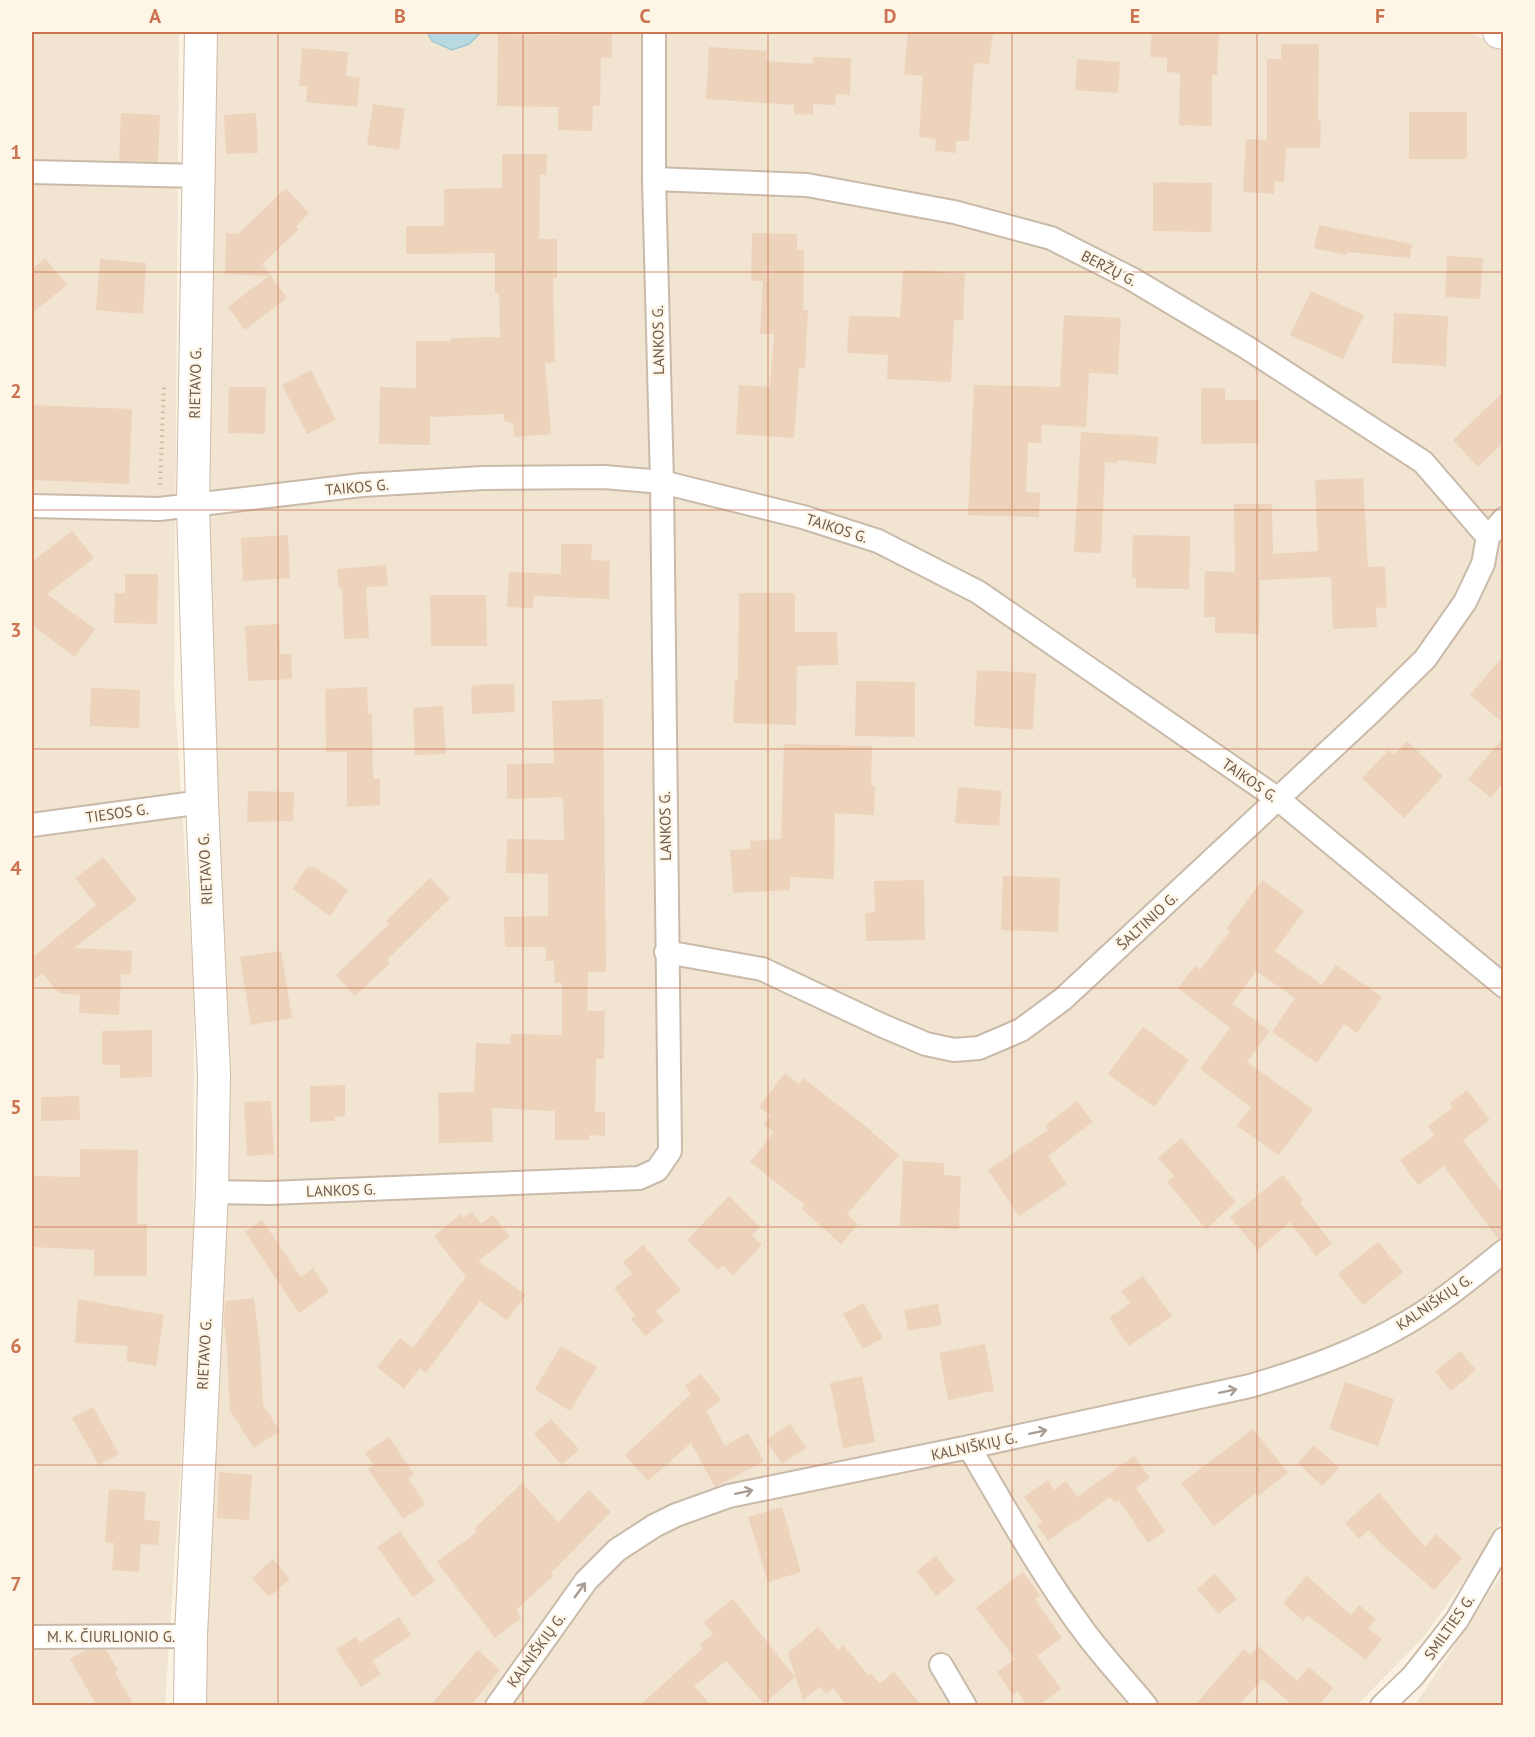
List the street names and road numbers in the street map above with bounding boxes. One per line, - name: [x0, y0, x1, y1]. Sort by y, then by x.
- street label: BERŽŲ G.: [1078, 246, 1140, 290]
- street label: LANKOS G.: [648, 305, 668, 375]
- street label: RIETAVO G.: [185, 347, 205, 419]
- street label: TAIKOS G.: [325, 475, 389, 499]
- street label: TAIKOS G.: [804, 509, 870, 547]
- street label: TAIKOS G.: [1219, 754, 1281, 806]
- street label: LANKOS G.: [655, 791, 675, 861]
- street label: TIESOS G.: [84, 799, 150, 827]
- street label: RIETAVO G.: [194, 833, 216, 905]
- street label: ŠALTINIO G.: [1113, 888, 1181, 954]
- street label: LANKOS G.: [306, 1179, 376, 1201]
- street label: KALNIŠKIŲ G.: [1392, 1270, 1476, 1334]
- street label: RIETAVO G.: [193, 1318, 215, 1390]
- street label: KALNIŠKIŲ G.: [929, 1428, 1019, 1464]
- street label: SMILTIES G.: [1420, 1591, 1478, 1663]
- street label: KALNIŠKIŲ G.: [503, 1609, 569, 1691]
- street label: M. K. ČIURLIONIO G.: [47, 1627, 175, 1646]

